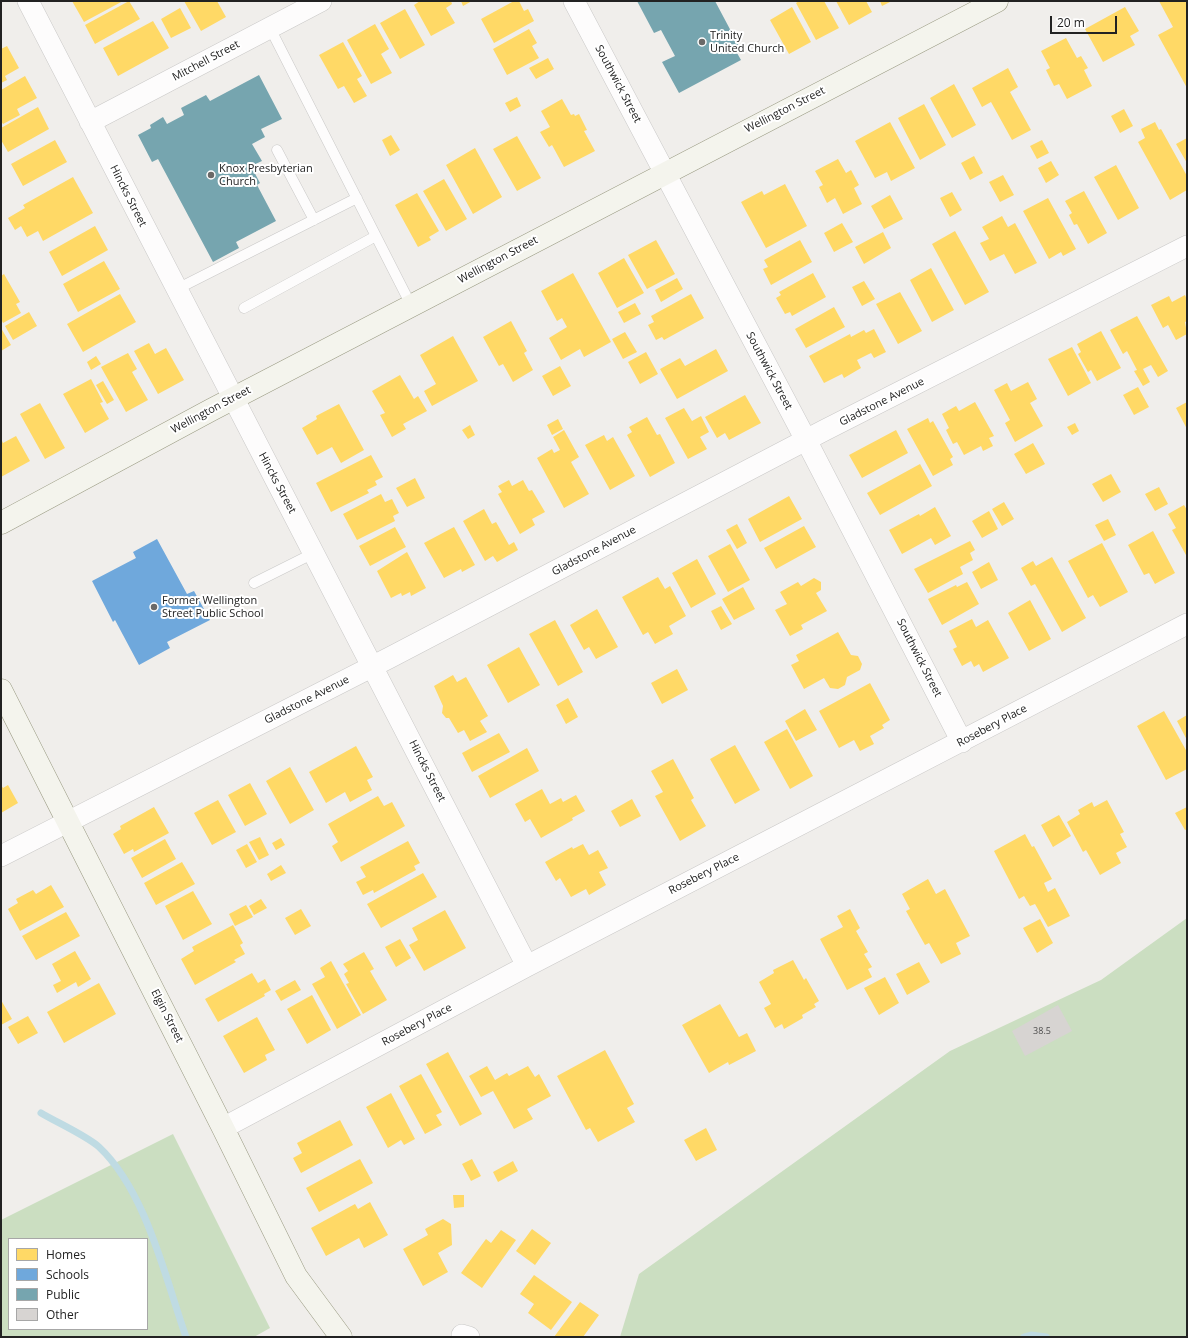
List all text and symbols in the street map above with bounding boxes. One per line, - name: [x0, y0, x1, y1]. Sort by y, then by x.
- scale bar: [1052, 8, 1119, 34]
- text: 20 m: [1057, 14, 1085, 31]
- place label: Trinity United Church: [710, 29, 784, 55]
- marker: Trinity United Church: [697, 37, 707, 47]
- street label: Mitchell Street: [170, 38, 242, 84]
- street label: Southwick Street: [592, 43, 644, 125]
- street label: Wellington Street: [743, 84, 827, 136]
- place label: Knox Presbyterian Church: [219, 162, 313, 188]
- street label: Hincks Street: [107, 163, 149, 229]
- marker: Knox Presbyterian Church: [206, 170, 216, 180]
- street label: Wellington Street: [456, 233, 540, 287]
- street label: Southwick Street: [743, 330, 795, 412]
- street label: Gladstone Avenue: [837, 375, 927, 429]
- street label: Wellington Street: [169, 383, 253, 437]
- street label: Hincks Street: [255, 450, 299, 516]
- street label: Gladstone Avenue: [550, 523, 638, 579]
- place label: Former Wellington Street Public School: [162, 594, 263, 620]
- marker: Former Wellington Street Public School: [149, 602, 159, 612]
- street label: Southwick Street: [894, 617, 944, 699]
- street label: Gladstone Avenue: [262, 673, 352, 727]
- street label: Rosebery Place: [955, 702, 1029, 750]
- street label: Hincks Street: [406, 738, 448, 804]
- street label: Rosebery Place: [666, 851, 742, 897]
- street label: Elgin Street: [148, 987, 186, 1045]
- street label: Rosebery Place: [380, 1001, 454, 1049]
- house number: 38.5: [1033, 1026, 1051, 1036]
- legend: [8, 1238, 148, 1330]
- text: Homes: [46, 1246, 86, 1263]
- text: Schools: [46, 1266, 89, 1283]
- text: Public: [46, 1286, 80, 1303]
- text: Other: [46, 1306, 79, 1323]

